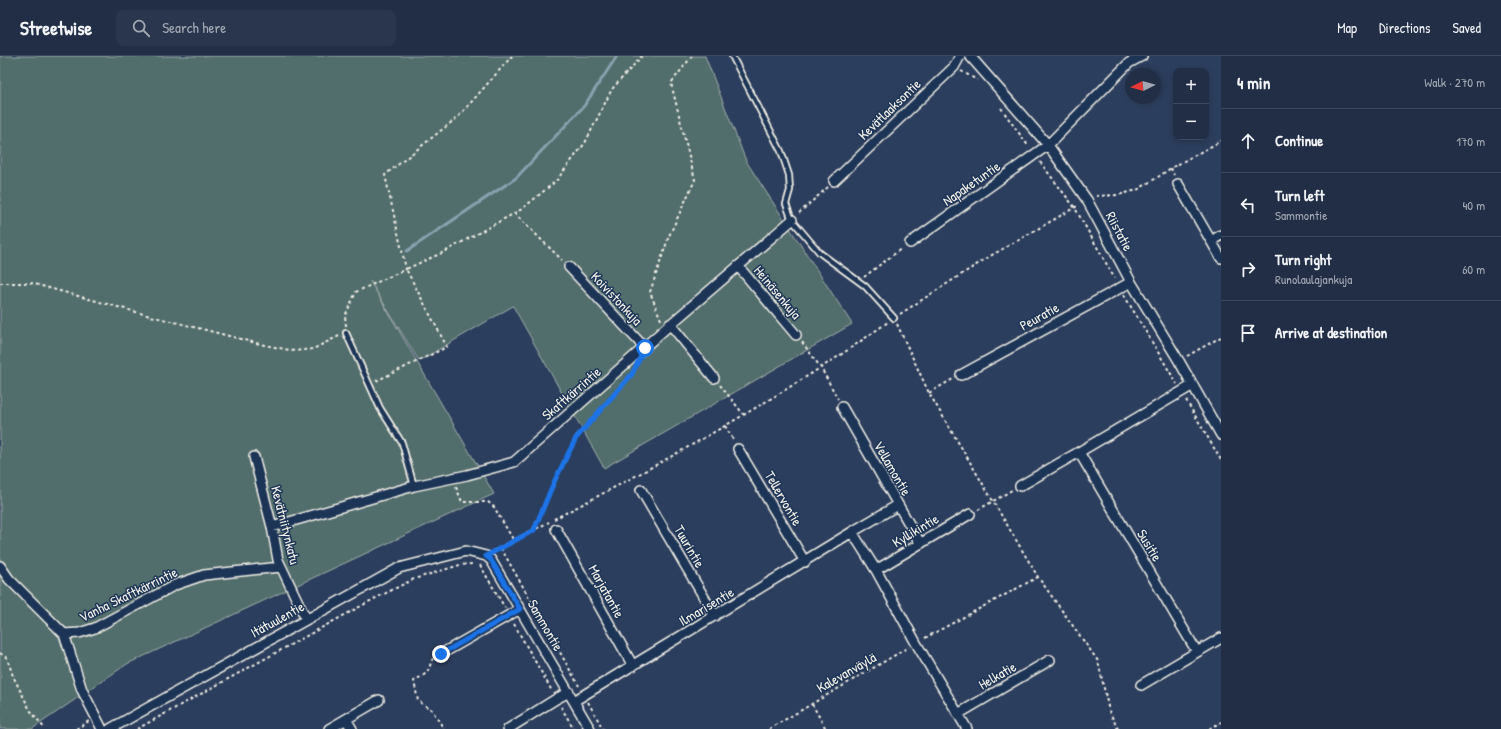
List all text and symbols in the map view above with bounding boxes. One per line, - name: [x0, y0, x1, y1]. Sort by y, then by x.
- search box: [116, 10, 396, 46]
- text: Streetwise: [20, 15, 92, 41]
- icon: search: [130, 17, 152, 39]
- text: Search here: [162, 17, 226, 38]
- text: Map: [1337, 18, 1357, 37]
- text: Directions: [1379, 18, 1430, 37]
- text: Saved: [1452, 18, 1481, 37]
- north arrow: [1125, 68, 1161, 104]
- map controls: [1173, 68, 1209, 140]
- button: +: [1173, 68, 1209, 104]
- text: 4 min: [1237, 71, 1270, 94]
- text: Walk · 270 m: [1424, 73, 1485, 91]
- street label: Kevätlaaksontie: [854, 74, 925, 144]
- button: −: [1173, 104, 1209, 140]
- icon: ahead: [1237, 130, 1259, 152]
- text: Continue: [1275, 130, 1323, 151]
- text: 170 m: [1456, 132, 1485, 150]
- street label: Napaketuntie: [938, 156, 1004, 211]
- text: Turn left: [1275, 185, 1325, 206]
- icon: left: [1237, 194, 1259, 216]
- text: 40 m: [1462, 196, 1485, 214]
- text: Sammontie: [1275, 206, 1327, 224]
- street label: Riistatie: [1102, 208, 1138, 254]
- text: Turn right: [1275, 249, 1331, 270]
- icon: right: [1237, 258, 1259, 280]
- text: 60 m: [1462, 260, 1485, 278]
- street label: Heinäsenkuja: [749, 261, 806, 324]
- street label: Koivistonkuja: [586, 267, 647, 330]
- text: Runolaulajankuja: [1275, 270, 1352, 288]
- street label: Peuratie: [1016, 297, 1062, 335]
- icon: arrive: [1237, 322, 1259, 344]
- text: Arrive at destination: [1275, 322, 1387, 343]
- route start: [636, 339, 654, 357]
- street label: Skaftkärrintie: [537, 362, 605, 424]
- street label: Vellamontie: [870, 437, 916, 499]
- street label: Tellervontie: [761, 467, 807, 529]
- street label: Kevätniitynkatu: [266, 484, 305, 567]
- street label: Kyllikintie: [888, 508, 943, 552]
- street label: Tuurintie: [670, 521, 710, 571]
- street label: Susitie: [1133, 526, 1167, 565]
- street label: Marjatantie: [584, 561, 630, 622]
- street label: Vanha Skaftkärrintie: [76, 562, 181, 626]
- street label: Ilmarisentie: [675, 582, 738, 630]
- street label: Itätuulentie: [247, 596, 308, 642]
- street label: Sammontie: [524, 596, 569, 655]
- route end: [432, 645, 450, 663]
- street label: Kalevanväylä: [813, 647, 880, 698]
- street label: Helkatie: [975, 656, 1020, 693]

